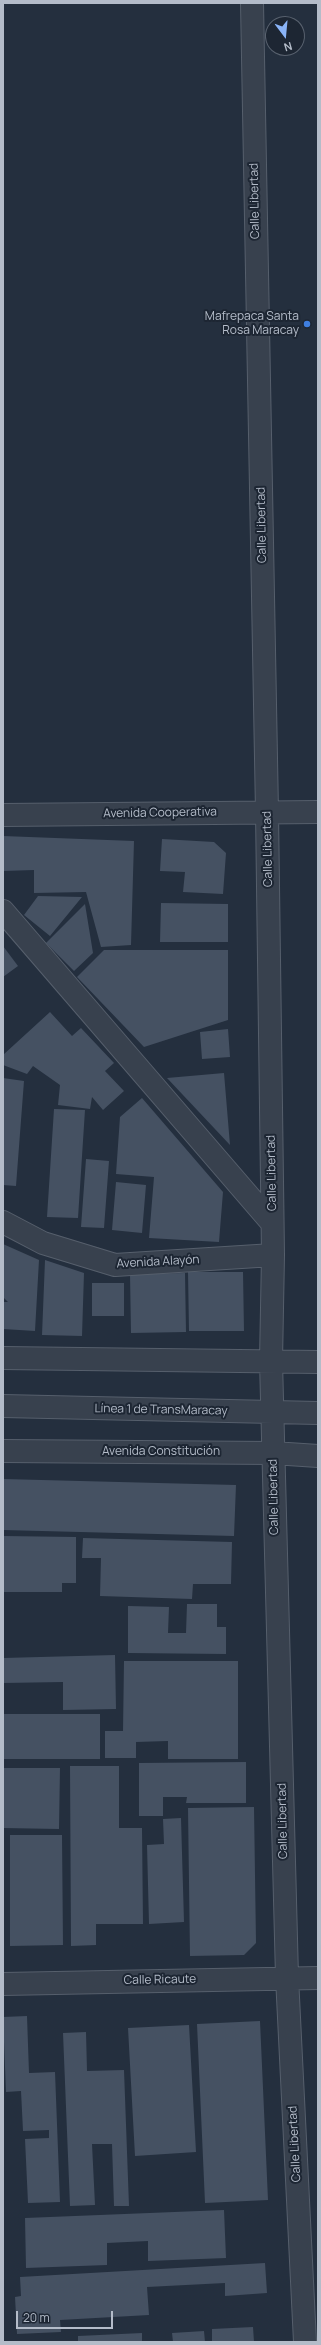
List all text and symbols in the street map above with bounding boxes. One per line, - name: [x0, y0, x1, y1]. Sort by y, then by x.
- north arrow: [265, 16, 305, 56]
- text: N: [282, 39, 294, 55]
- street label: Calle Libertad: [247, 163, 263, 239]
- place label: Mafrepaca Santa Rosa Maracay: [205, 310, 299, 338]
- marker: Mafrepaca Santa Rosa Maracay: [302, 319, 312, 329]
- street label: Calle Libertad: [254, 487, 270, 563]
- street label: Avenida Cooperativa: [103, 805, 217, 821]
- street label: Calle Libertad: [260, 811, 276, 887]
- street label: Calle Libertad: [264, 1135, 280, 1211]
- street label: Avenida Alayón: [116, 1253, 200, 1271]
- street label: Línea 1 de TransMaracay: [94, 1402, 228, 1418]
- street label: Avenida Constitución: [102, 1445, 220, 1459]
- street label: Calle Libertad: [266, 1459, 282, 1535]
- street label: Calle Libertad: [275, 1783, 291, 1859]
- street label: Calle Ricaute: [124, 1972, 196, 1988]
- street label: Calle Libertad: [286, 2106, 304, 2182]
- scale bar: [18, 2303, 115, 2329]
- text: 20 m: [23, 2309, 50, 2326]

